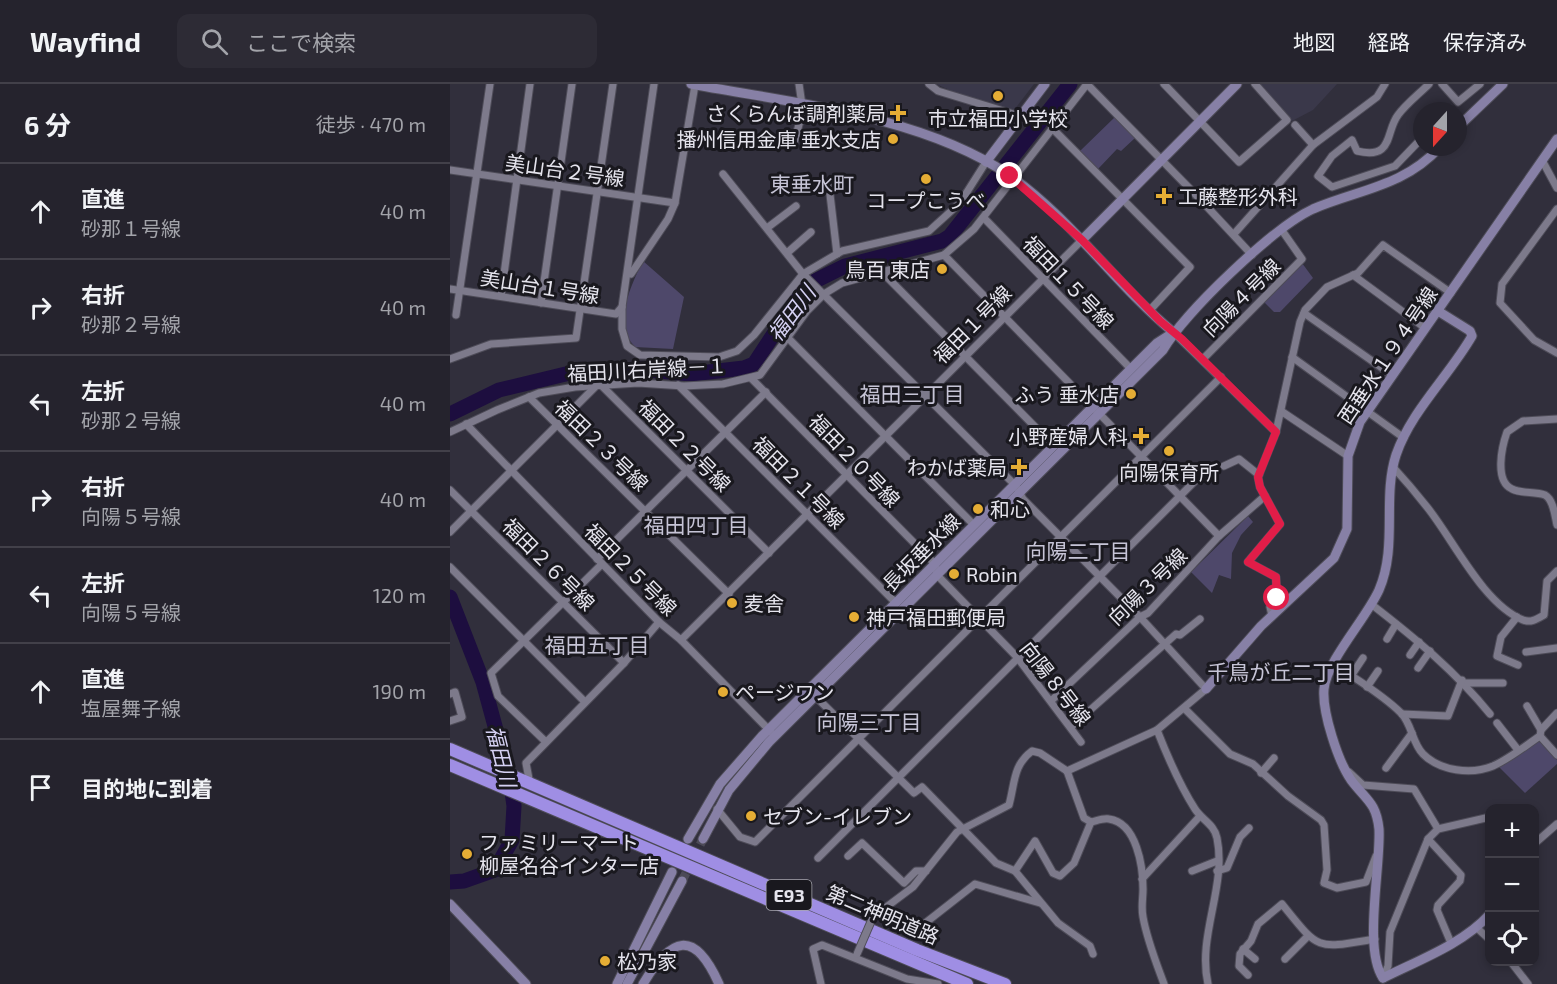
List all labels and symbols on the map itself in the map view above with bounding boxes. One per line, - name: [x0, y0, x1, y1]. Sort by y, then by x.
- marker: 市立福田小学校: [991, 89, 1005, 103]
- place label: さくらんぼ調剤薬局: [706, 101, 886, 125]
- north arrow: [1413, 102, 1467, 156]
- marker: さくらんぼ調剤薬局: [891, 106, 905, 120]
- place label: 市立福田小学校: [928, 106, 1068, 130]
- place label: 播州信用金庫 垂水支店: [677, 127, 881, 151]
- marker: 播州信用金庫 垂水支店: [886, 132, 900, 146]
- street label: 美山台２号線: [504, 150, 626, 190]
- route end: [996, 162, 1022, 188]
- district label: 東垂水町: [770, 171, 854, 196]
- marker: コープこうべ: [919, 172, 933, 186]
- place label: 工藤整形外科: [1178, 184, 1298, 208]
- marker: 工藤整形外科: [1155, 187, 1173, 205]
- place label: コープこうべ: [867, 188, 985, 212]
- street label: 福田１５号線: [1019, 231, 1119, 333]
- street label: 向陽４号線: [1197, 253, 1285, 341]
- place label: 鳥百 東店: [846, 257, 930, 281]
- marker: 鳥百 東店: [935, 262, 949, 276]
- street label: 美山台１号線: [479, 265, 601, 307]
- water label: 福田川: [762, 279, 821, 346]
- street label: 福田１号線: [928, 280, 1016, 368]
- street label: 西垂水１９４号線: [1332, 282, 1442, 428]
- street label: 福田川右岸線－１: [566, 353, 728, 385]
- district label: 福田三丁目: [860, 381, 965, 406]
- place label: ふう 垂水店: [1015, 382, 1119, 406]
- marker: ふう 垂水店: [1124, 387, 1138, 401]
- street label: 福田２２号線: [634, 394, 736, 496]
- street label: 福田２３号線: [551, 395, 653, 495]
- street label: 福田２０号線: [805, 409, 905, 511]
- place label: 小野産婦人科: [1008, 424, 1128, 448]
- marker: 小野産婦人科: [1132, 427, 1150, 445]
- street label: 福田２１号線: [748, 431, 850, 533]
- marker: 向陽保育所: [1162, 444, 1176, 458]
- place label: わかば薬局: [907, 455, 1007, 479]
- marker: わかば薬局: [1012, 460, 1026, 474]
- place label: 向陽保育所: [1119, 460, 1219, 484]
- place label: 和心: [990, 497, 1030, 521]
- marker: 和心: [971, 502, 985, 516]
- street label: 長坂垂水線: [877, 508, 965, 596]
- district label: 福田四丁目: [644, 512, 749, 537]
- street label: 福田２６号線: [498, 513, 600, 615]
- street label: 福田２５号線: [580, 518, 682, 620]
- district label: 向陽二丁目: [1026, 538, 1131, 563]
- street label: 向陽３号線: [1103, 543, 1191, 629]
- place label: Robin: [966, 562, 1018, 586]
- marker: Robin: [947, 567, 961, 581]
- route start: [1263, 584, 1289, 610]
- place label: 麦舎: [744, 591, 784, 615]
- marker: 麦舎: [725, 596, 739, 610]
- place label: 神戸福田郵便局: [866, 605, 1006, 629]
- marker: 神戸福田郵便局: [847, 610, 861, 624]
- district label: 福田五丁目: [545, 632, 650, 657]
- street label: 向陽８号線: [1016, 636, 1096, 730]
- district label: 千鳥が丘二丁目: [1208, 659, 1355, 684]
- place label: ページワン: [735, 680, 835, 704]
- marker: ページワン: [716, 685, 730, 699]
- district label: 向陽三丁目: [817, 709, 922, 734]
- water label: 福田川: [482, 722, 522, 792]
- place label: セブン-イレブン: [763, 804, 912, 828]
- marker: セブン-イレブン: [744, 809, 758, 823]
- place label: ファミリーマート 柳屋名谷インター店: [479, 830, 659, 877]
- marker: ファミリーマート 柳屋名谷インター店: [460, 847, 474, 861]
- road number: E93: [766, 880, 812, 910]
- street label: 第二神明道路: [823, 880, 943, 948]
- place label: 松乃家: [617, 949, 677, 973]
- marker: 松乃家: [598, 954, 612, 968]

